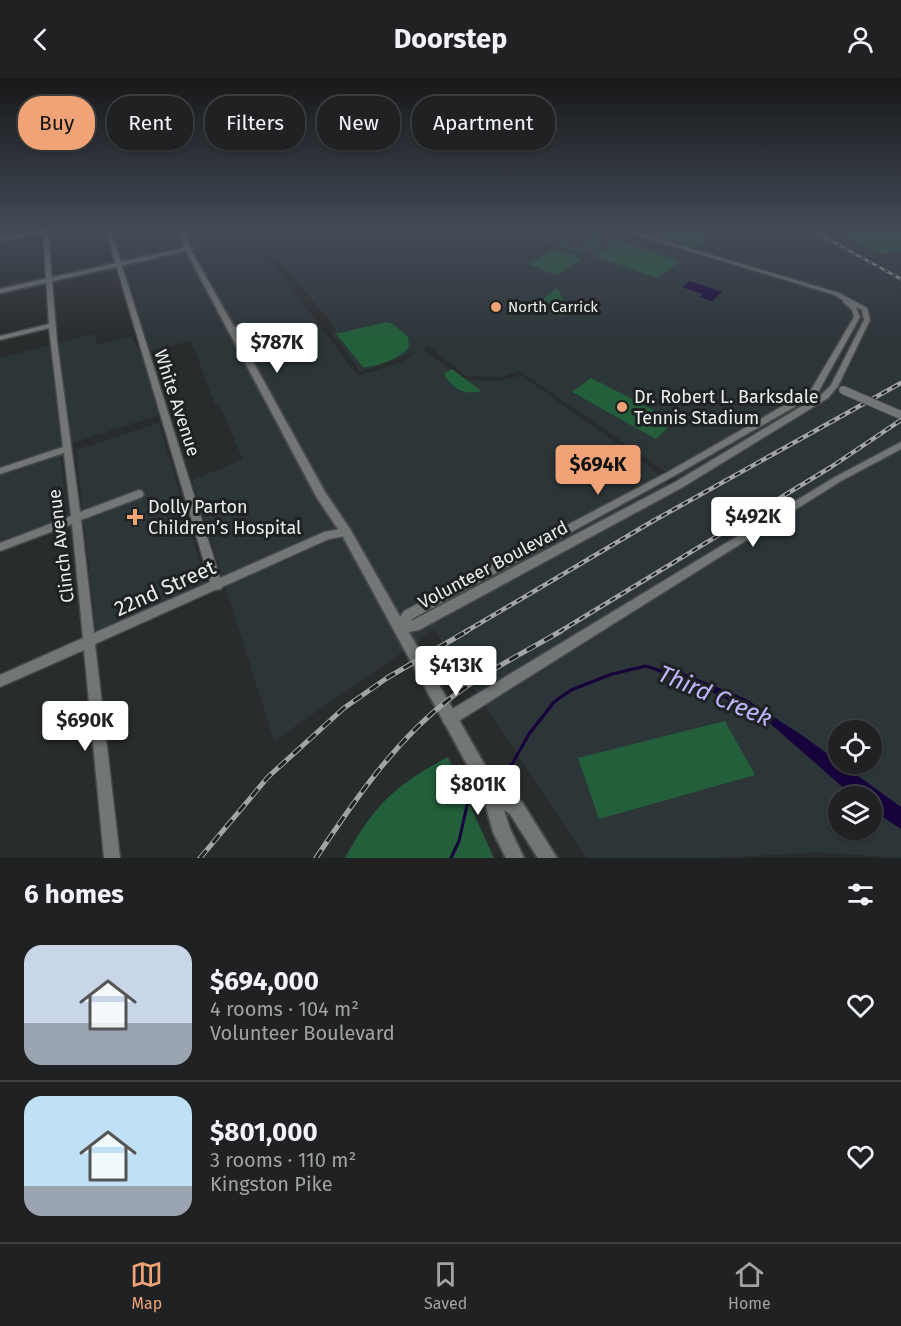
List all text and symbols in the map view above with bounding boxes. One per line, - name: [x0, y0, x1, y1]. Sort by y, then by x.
- icon: back: [24, 23, 57, 56]
- text: Doorstep: [394, 23, 507, 55]
- icon: person: [844, 23, 877, 56]
- chip: Buy: [18, 96, 95, 150]
- chip: Rent: [107, 96, 193, 150]
- chip: Filters: [205, 96, 305, 150]
- chip: New: [317, 96, 400, 150]
- chip: Apartment: [412, 96, 555, 150]
- place label: North Carrick: [508, 298, 598, 316]
- marker: North Carrick: [489, 300, 503, 314]
- pin: $787K: [235, 323, 319, 374]
- text: $787K: [251, 330, 303, 354]
- street label: White Avenue: [149, 347, 205, 459]
- place label: Dr. Robert L. Barksdale Tennis Stadium: [634, 386, 819, 429]
- marker: Dr. Robert L. Barksdale Tennis Stadium: [615, 400, 629, 414]
- pin: $694K: [556, 445, 640, 496]
- text: $694K: [570, 452, 626, 476]
- street label: Clinch Avenue: [43, 488, 79, 604]
- place label: Dolly Parton Children’s Hospital: [148, 496, 301, 539]
- pin: $492K: [711, 497, 795, 548]
- text: $492K: [725, 504, 781, 528]
- marker: Dolly Parton Children’s Hospital: [126, 508, 144, 526]
- street label: Volunteer Boulevard: [414, 516, 572, 614]
- street label: 22nd Street: [110, 554, 220, 622]
- pin: $413K: [414, 646, 498, 697]
- text: $413K: [429, 653, 483, 677]
- water label: Third Creek: [654, 660, 776, 732]
- pin: $690K: [43, 701, 127, 752]
- text: $690K: [56, 708, 114, 732]
- map controls: [828, 720, 882, 840]
- button: locate: [828, 720, 882, 774]
- pin: $801K: [436, 765, 520, 816]
- text: $801K: [450, 772, 506, 796]
- button: layers: [828, 786, 882, 840]
- icon: filters: [844, 878, 877, 911]
- text: 6 homes: [24, 879, 124, 910]
- text: $694,000: [210, 966, 319, 997]
- icon: home: [72, 969, 144, 1041]
- icon: heart: [844, 989, 877, 1022]
- text: 4 rooms · 104 m²: [210, 997, 359, 1021]
- text: Volunteer Boulevard: [210, 1021, 395, 1045]
- text: $801,000: [210, 1117, 318, 1148]
- icon: home: [72, 1120, 144, 1192]
- icon: heart: [844, 1140, 877, 1173]
- text: 3 rooms · 110 m²: [210, 1148, 356, 1172]
- text: Kingston Pike: [210, 1172, 333, 1196]
- tab: Map: [130, 1258, 163, 1313]
- tab: Saved: [424, 1258, 467, 1313]
- tab: Home: [728, 1258, 771, 1313]

